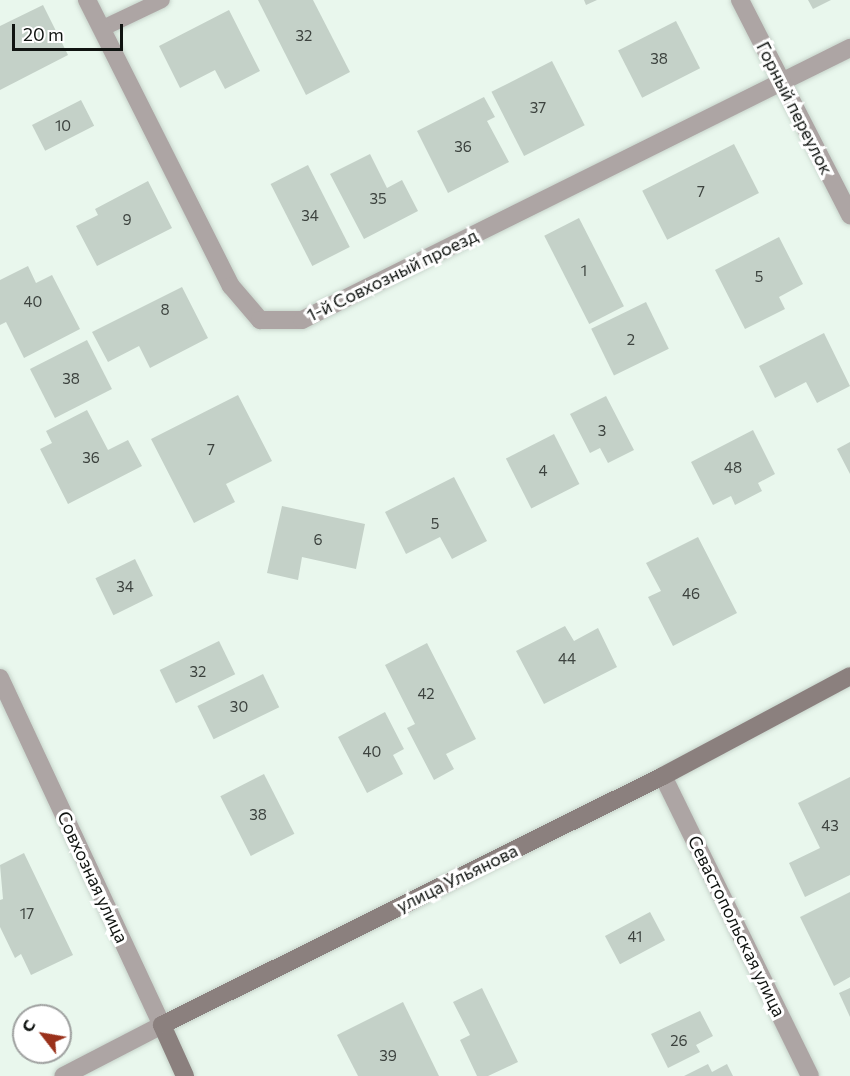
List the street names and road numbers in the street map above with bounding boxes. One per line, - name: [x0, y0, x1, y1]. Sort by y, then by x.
- street label: Горный переулок: [752, 38, 838, 178]
- street label: 1-й Совхозный проезд: [303, 224, 481, 326]
- street label: Совхозная улица: [53, 808, 133, 946]
- street label: Севастопольская улица: [684, 832, 790, 1020]
- street label: улица Ульянова: [393, 839, 521, 917]

